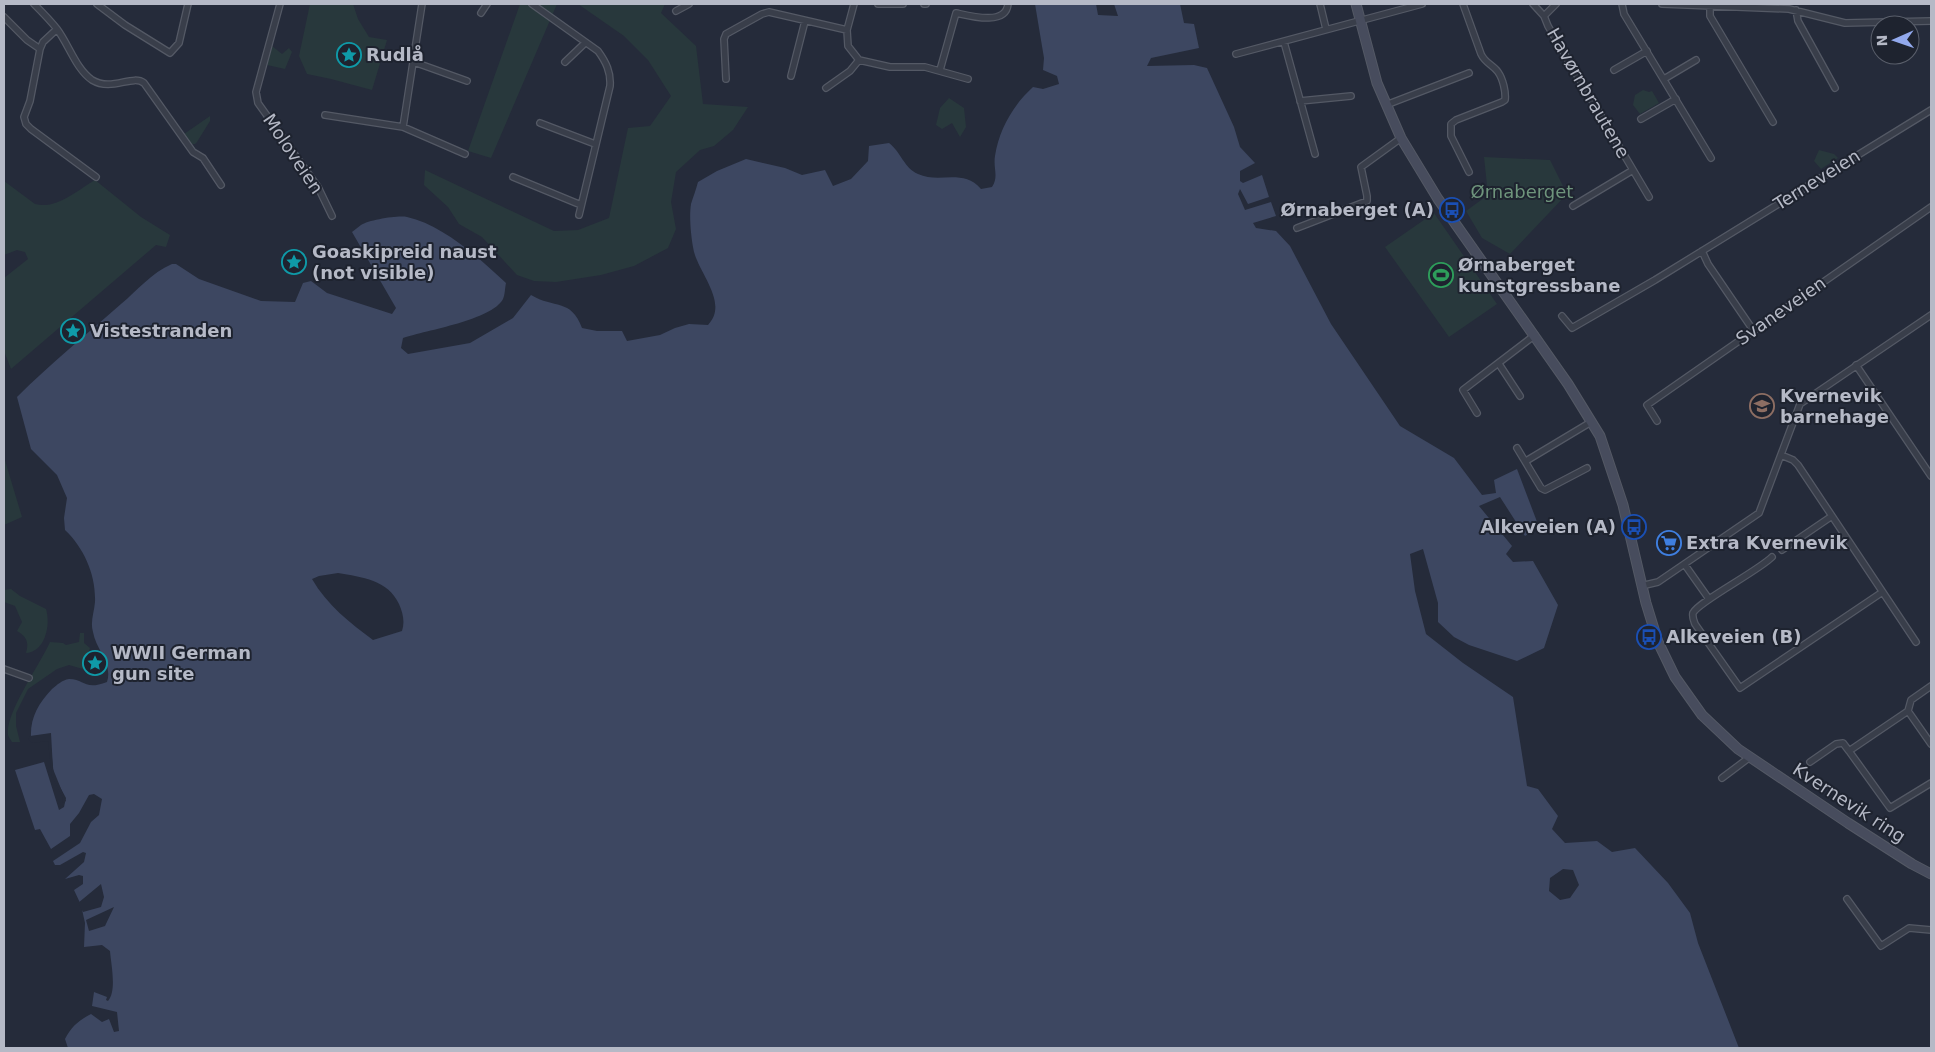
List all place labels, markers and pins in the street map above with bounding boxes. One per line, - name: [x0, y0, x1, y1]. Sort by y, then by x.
- place icon: Rudlå: [336, 42, 362, 68]
- place label: Rudlå: [366, 44, 424, 65]
- bus stop icon: Ørnaberget (A): [1439, 197, 1465, 223]
- place label: Ørnaberget (A): [1281, 199, 1434, 220]
- place label: Goaskipreid naust (not visible): [312, 241, 497, 283]
- place icon: Goaskipreid naust (not visible): [281, 249, 307, 275]
- place label: Ørnaberget kunstgressbane: [1458, 254, 1620, 296]
- sports icon: Ørnaberget kunstgressbane: [1428, 262, 1454, 288]
- place icon: Vistestranden: [60, 318, 86, 344]
- place label: Vistestranden: [90, 320, 232, 341]
- place label: Kvernevik barnehage: [1780, 385, 1889, 427]
- school or university icon: Kvernevik barnehage: [1749, 393, 1775, 419]
- bus stop icon: Alkeveien (A): [1621, 514, 1647, 540]
- place label: Alkeveien (A): [1480, 516, 1616, 537]
- supermarket icon: Extra Kvernevik: [1656, 530, 1682, 556]
- place label: Extra Kvernevik: [1686, 532, 1848, 553]
- bus stop icon: Alkeveien (B): [1636, 624, 1662, 650]
- place label: Alkeveien (B): [1666, 626, 1801, 647]
- place label: WWII German gun site: [112, 642, 251, 684]
- place icon: WWII German gun site: [82, 650, 108, 676]

